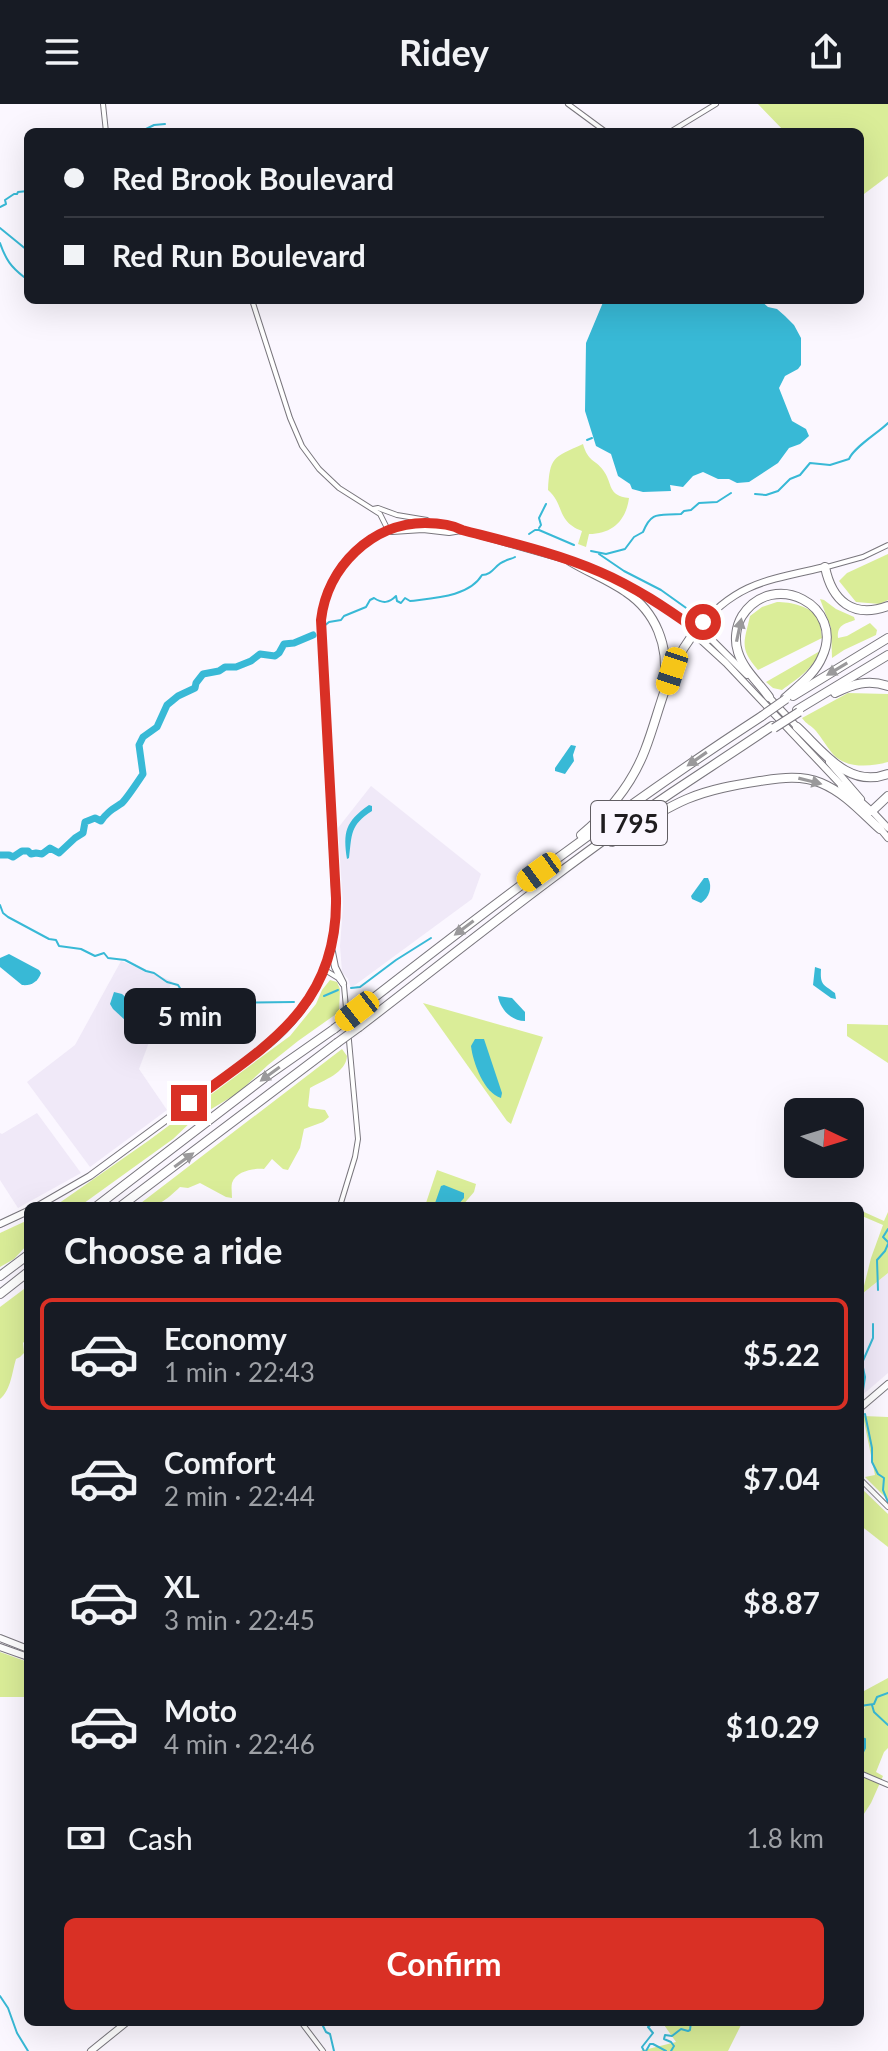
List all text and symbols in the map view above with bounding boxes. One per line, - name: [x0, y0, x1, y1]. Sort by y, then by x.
- icon: menu: [40, 30, 84, 74]
- text: Ridey: [399, 30, 489, 74]
- icon: share: [804, 30, 848, 74]
- text: Red Brook Boulevard: [112, 160, 394, 196]
- text: Red Run Boulevard: [112, 237, 366, 273]
- route start: [685, 604, 721, 640]
- one-way arrow: [733, 618, 746, 643]
- car: [653, 644, 691, 698]
- one-way arrow: [826, 662, 848, 676]
- one-way arrow: [686, 751, 707, 766]
- one-way arrow: [798, 775, 823, 788]
- road number: I 795: [591, 801, 667, 845]
- car: [513, 848, 565, 896]
- one-way arrow: [454, 919, 474, 935]
- callout: 5 min: [123, 987, 255, 1043]
- car: [331, 987, 383, 1035]
- text: 5 min: [158, 1000, 222, 1032]
- one-way arrow: [260, 1066, 281, 1081]
- route end: [171, 1085, 207, 1121]
- north arrow: [784, 1098, 864, 1178]
- map controls: [784, 1098, 864, 1178]
- one-way arrow: [173, 1152, 194, 1168]
- text: Choose a ride: [64, 1228, 283, 1272]
- icon: car: [68, 1318, 140, 1390]
- text: Economy: [164, 1320, 287, 1356]
- text: $5.22: [743, 1336, 820, 1372]
- text: 1 min · 22:43: [164, 1356, 315, 1388]
- icon: car: [68, 1442, 140, 1514]
- text: Comfort: [164, 1444, 276, 1480]
- text: $7.04: [743, 1460, 820, 1496]
- text: 2 min · 22:44: [164, 1480, 315, 1512]
- icon: car: [68, 1566, 140, 1638]
- text: XL: [164, 1568, 200, 1604]
- text: $8.87: [743, 1584, 820, 1620]
- text: 3 min · 22:45: [164, 1604, 315, 1636]
- icon: car: [68, 1690, 140, 1762]
- text: Moto: [164, 1692, 237, 1728]
- text: $10.29: [726, 1708, 820, 1744]
- text: 4 min · 22:46: [164, 1728, 315, 1760]
- icon: cash: [64, 1816, 108, 1860]
- text: Cash: [128, 1820, 193, 1856]
- text: 1.8 km: [746, 1822, 824, 1854]
- button: Confirm: [64, 1918, 824, 2010]

